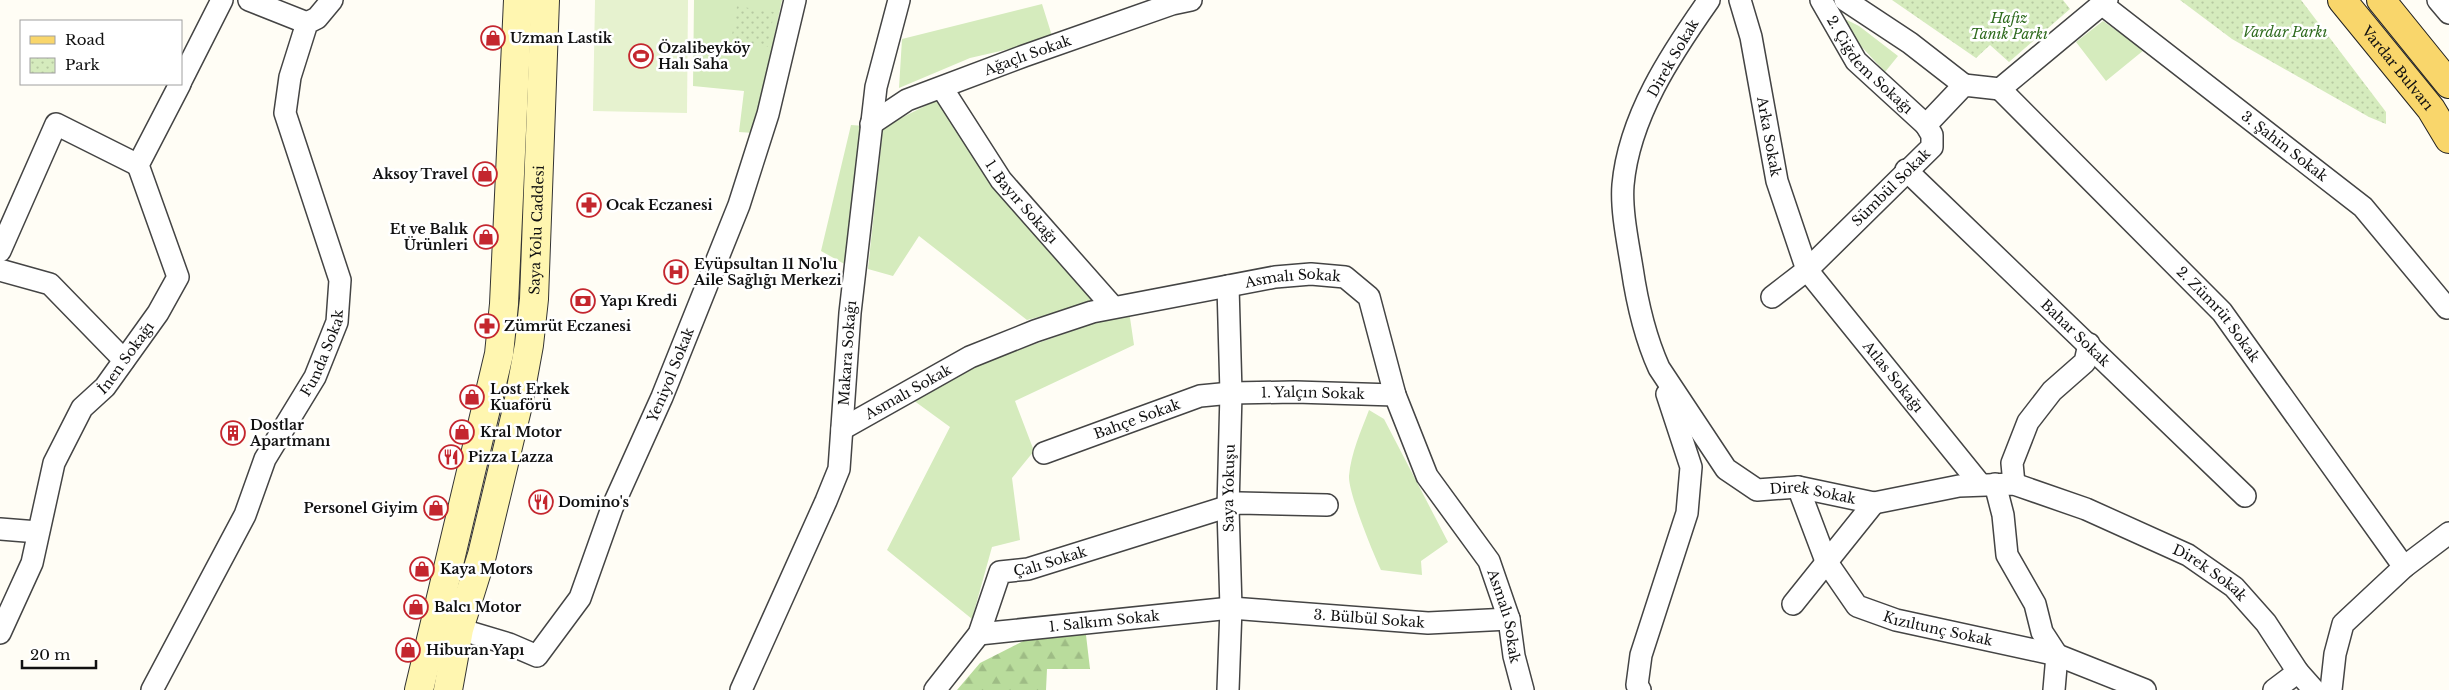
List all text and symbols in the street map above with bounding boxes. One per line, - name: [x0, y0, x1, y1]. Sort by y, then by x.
- park label: Hafız Tanık Parkı: [1970, 9, 2048, 43]
- street label: 2. Çiğdem Sokağı: [1823, 12, 1917, 118]
- street label: Direk Sokak: [1643, 15, 1703, 100]
- legend: [20, 20, 182, 85]
- street label: Vardar Bulvarı: [2357, 22, 2438, 114]
- park label: Vardar Parkı: [2243, 23, 2327, 41]
- shop icon: Uzman Lastik: [480, 25, 506, 51]
- place label: Uzman Lastik: [510, 29, 613, 47]
- text: Road: [65, 30, 105, 49]
- street label: Ağaçlı Sokak: [981, 31, 1074, 79]
- place label: Özalibeyköy Halı Saha: [658, 39, 751, 73]
- sports icon: Özalibeyköy Halı Saha: [628, 43, 654, 69]
- text: Park: [65, 55, 101, 74]
- street label: Arka Sokak: [1753, 94, 1785, 179]
- street label: 3. Şahin Sokak: [2238, 107, 2332, 185]
- street label: Sümbül Sokak: [1848, 144, 1935, 230]
- street label: 1. Bayır Sokağı: [981, 156, 1062, 247]
- shop icon: Aksoy Travel: [472, 161, 498, 187]
- place label: Aksoy Travel: [372, 165, 468, 183]
- street label: Saya Yolu Caddesi: [525, 165, 548, 295]
- pharmacy icon: Ocak Eczanesi: [576, 192, 602, 218]
- place label: Ocak Eczanesi: [606, 196, 712, 214]
- place label: Et ve Balık Ürünleri: [390, 220, 469, 254]
- shop icon: Et ve Balık Ürünleri: [473, 224, 499, 250]
- place label: Eyüpsultan 11 No'lu Aile Sağlığı Merkezi: [693, 255, 841, 289]
- hospital icon: Eyüpsultan 11 No'lu Aile Sağlığı Merkezi: [663, 259, 689, 285]
- street label: 2. Zümrüt Sokak: [2173, 263, 2264, 366]
- street label: Asmalı Sokak: [1242, 265, 1342, 292]
- bank icon: Yapı Kredi: [570, 288, 596, 314]
- place label: Yapı Kredi: [599, 292, 677, 310]
- street label: Bahar Sokak: [2037, 295, 2114, 371]
- street label: Makara Sokağı: [834, 299, 860, 406]
- street label: Funda Sokak: [296, 309, 347, 400]
- pharmacy icon: Zümrüt Eczanesi: [474, 313, 500, 339]
- place label: Zümrüt Eczanesi: [504, 317, 631, 335]
- street label: İnen Sokağı: [94, 318, 158, 398]
- street label: Yeniyol Sokak: [642, 324, 698, 426]
- street label: Atlas Sokağı: [1858, 337, 1928, 416]
- street label: Asmalı Sokak: [861, 360, 955, 424]
- place label: Lost Erkek Kuaförü: [490, 380, 570, 414]
- street label: 1. Yalçın Sokak: [1261, 383, 1365, 403]
- shop icon: Lost Erkek Kuaförü: [459, 384, 485, 410]
- street label: Bahçe Sokak: [1091, 395, 1183, 443]
- place label: Dostlar Apartmanı: [249, 416, 330, 450]
- shop icon: Kral Motor: [449, 419, 475, 445]
- building icon: Dostlar Apartmanı: [220, 420, 246, 446]
- place label: Kral Motor: [480, 423, 562, 441]
- street label: Saya Yokuşu: [1219, 443, 1239, 532]
- restaurant icon: Pizza Lazza: [438, 444, 464, 470]
- place label: Pizza Lazza: [468, 448, 553, 466]
- street label: Direk Sokak: [1769, 478, 1858, 508]
- restaurant icon: Domino's: [528, 489, 554, 515]
- place label: Domino's: [558, 493, 630, 511]
- shop icon: Personel Giyim: [423, 495, 449, 521]
- place label: Personel Giyim: [304, 499, 419, 517]
- street label: Direk Sokak: [2170, 540, 2251, 605]
- street label: Çalı Sokak: [1012, 542, 1089, 580]
- shop icon: Kaya Motors: [409, 556, 435, 582]
- place label: Kaya Motors: [440, 560, 533, 578]
- street label: Asmalı Sokak: [1483, 566, 1525, 666]
- shop icon: Balcı Motor: [403, 594, 429, 620]
- place label: Balcı Motor: [434, 598, 521, 616]
- street label: 3. Bülbül Sokak: [1313, 605, 1426, 632]
- street label: 1. Salkım Sokak: [1048, 606, 1161, 636]
- street label: Kızıltunç Sokak: [1881, 607, 1995, 650]
- shop icon: Hiburan Yapı: [395, 637, 421, 663]
- scale bar: [22, 638, 96, 670]
- place label: Hiburan Yapı: [426, 641, 524, 659]
- text: 20 m: [30, 645, 70, 664]

